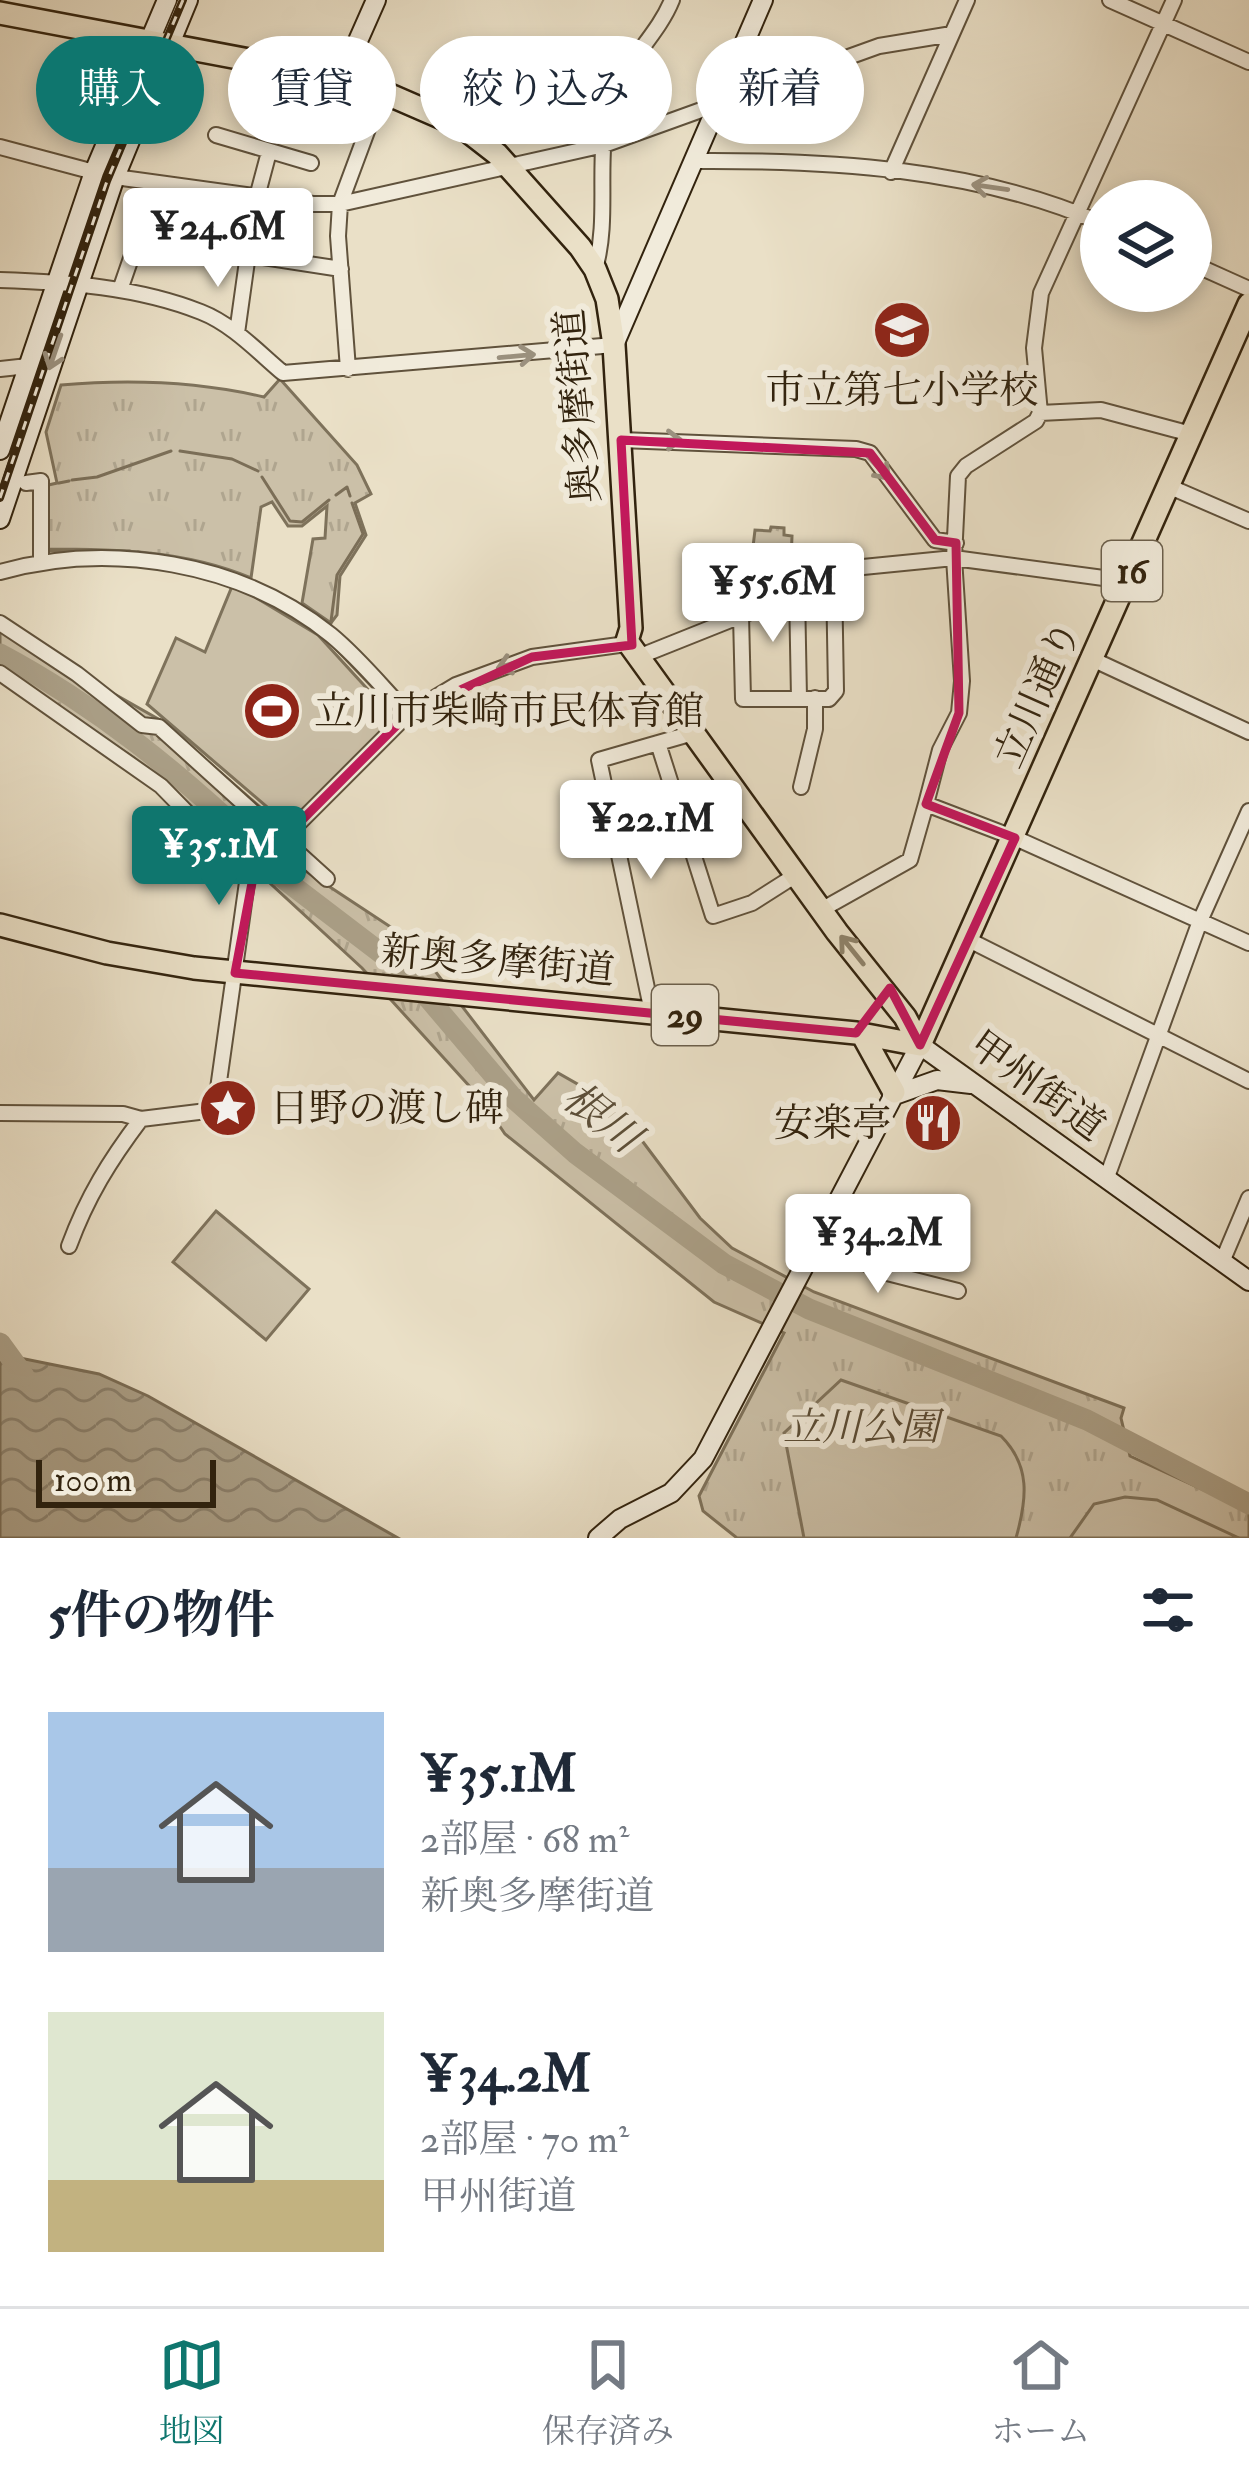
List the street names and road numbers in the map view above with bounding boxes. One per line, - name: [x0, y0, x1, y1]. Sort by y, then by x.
- street label: 奥多摩街道: [545, 307, 611, 505]
- road number: 16: [1102, 541, 1162, 601]
- street label: 立川通り: [984, 613, 1092, 775]
- street label: 新奥多摩街道: [379, 926, 617, 996]
- road number: 29: [652, 985, 718, 1045]
- street label: 甲州街道: [959, 1020, 1115, 1152]

